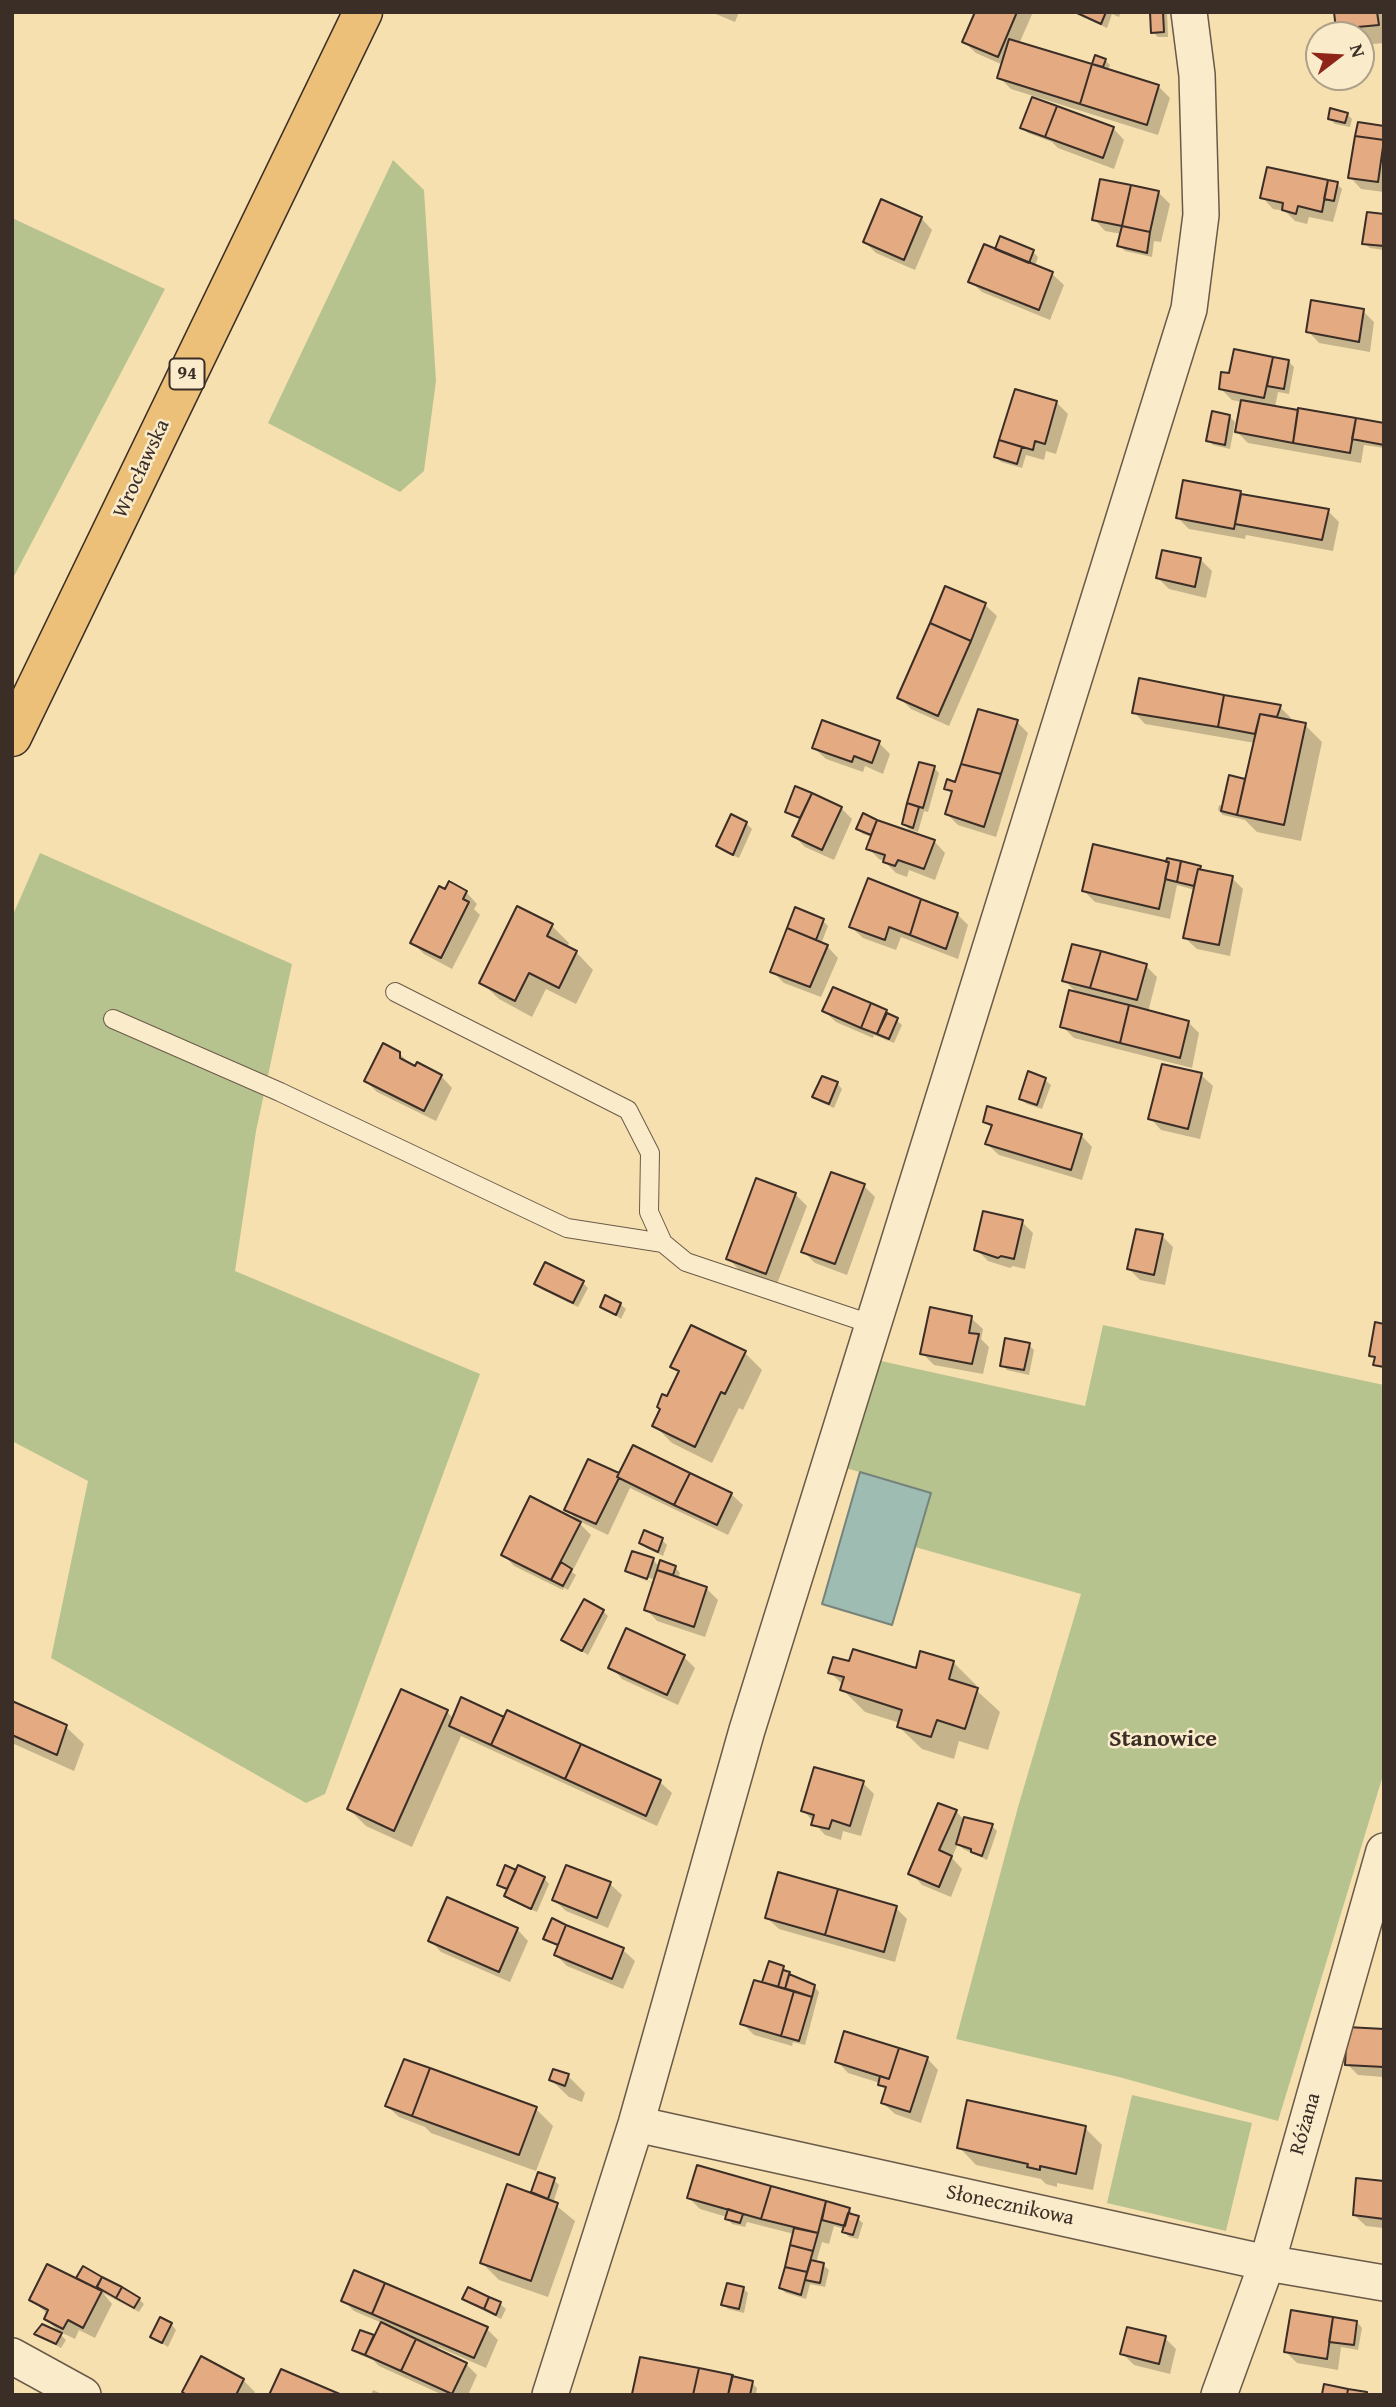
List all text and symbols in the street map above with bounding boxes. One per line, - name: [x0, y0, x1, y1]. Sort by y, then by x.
- north arrow: [1305, 21, 1375, 91]
- text: N: [1343, 40, 1373, 61]
- road number: 94: [170, 358, 204, 390]
- street label: Wrocławska: [108, 416, 176, 522]
- district label: Stanowice: [1109, 1726, 1217, 1754]
- street label: Różana: [1285, 2090, 1327, 2158]
- street label: Słonecznikowa: [944, 2180, 1076, 2232]

